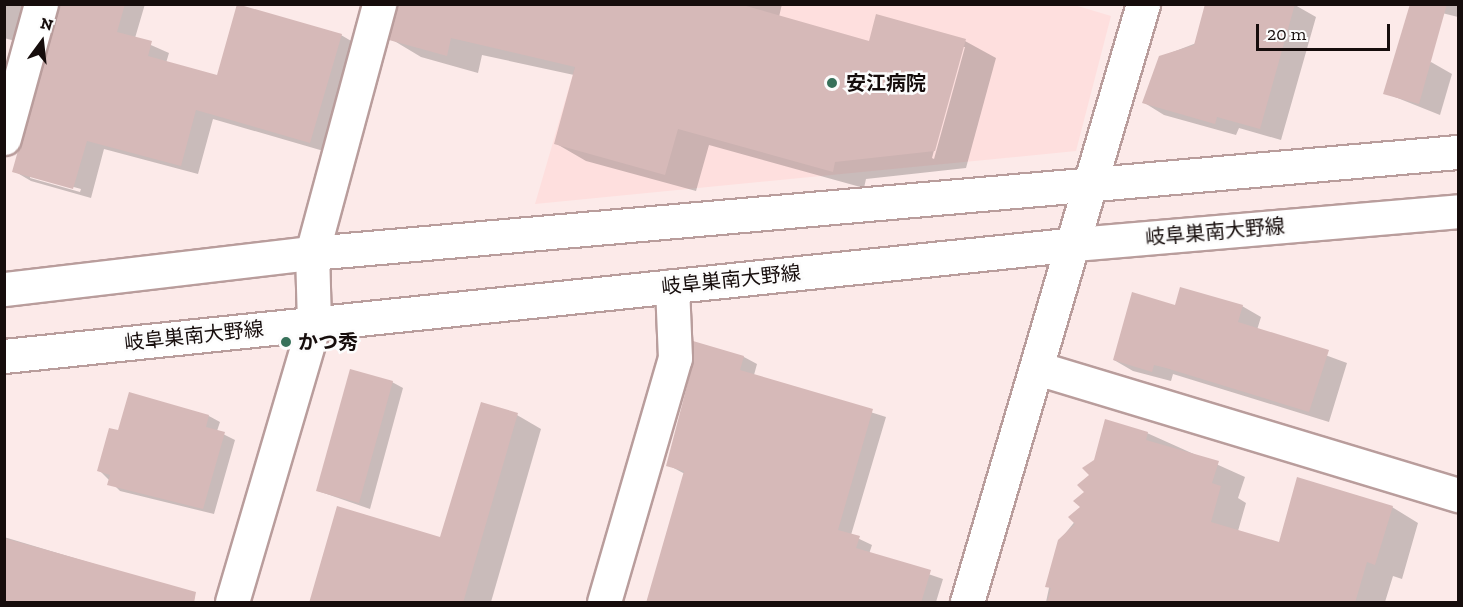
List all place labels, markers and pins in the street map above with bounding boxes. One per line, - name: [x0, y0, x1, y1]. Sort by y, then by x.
- place label: 安江病院: [846, 71, 926, 95]
- marker: 安江病院: [823, 74, 841, 92]
- place label: かつ秀: [298, 330, 358, 354]
- marker: かつ秀: [279, 335, 293, 349]

